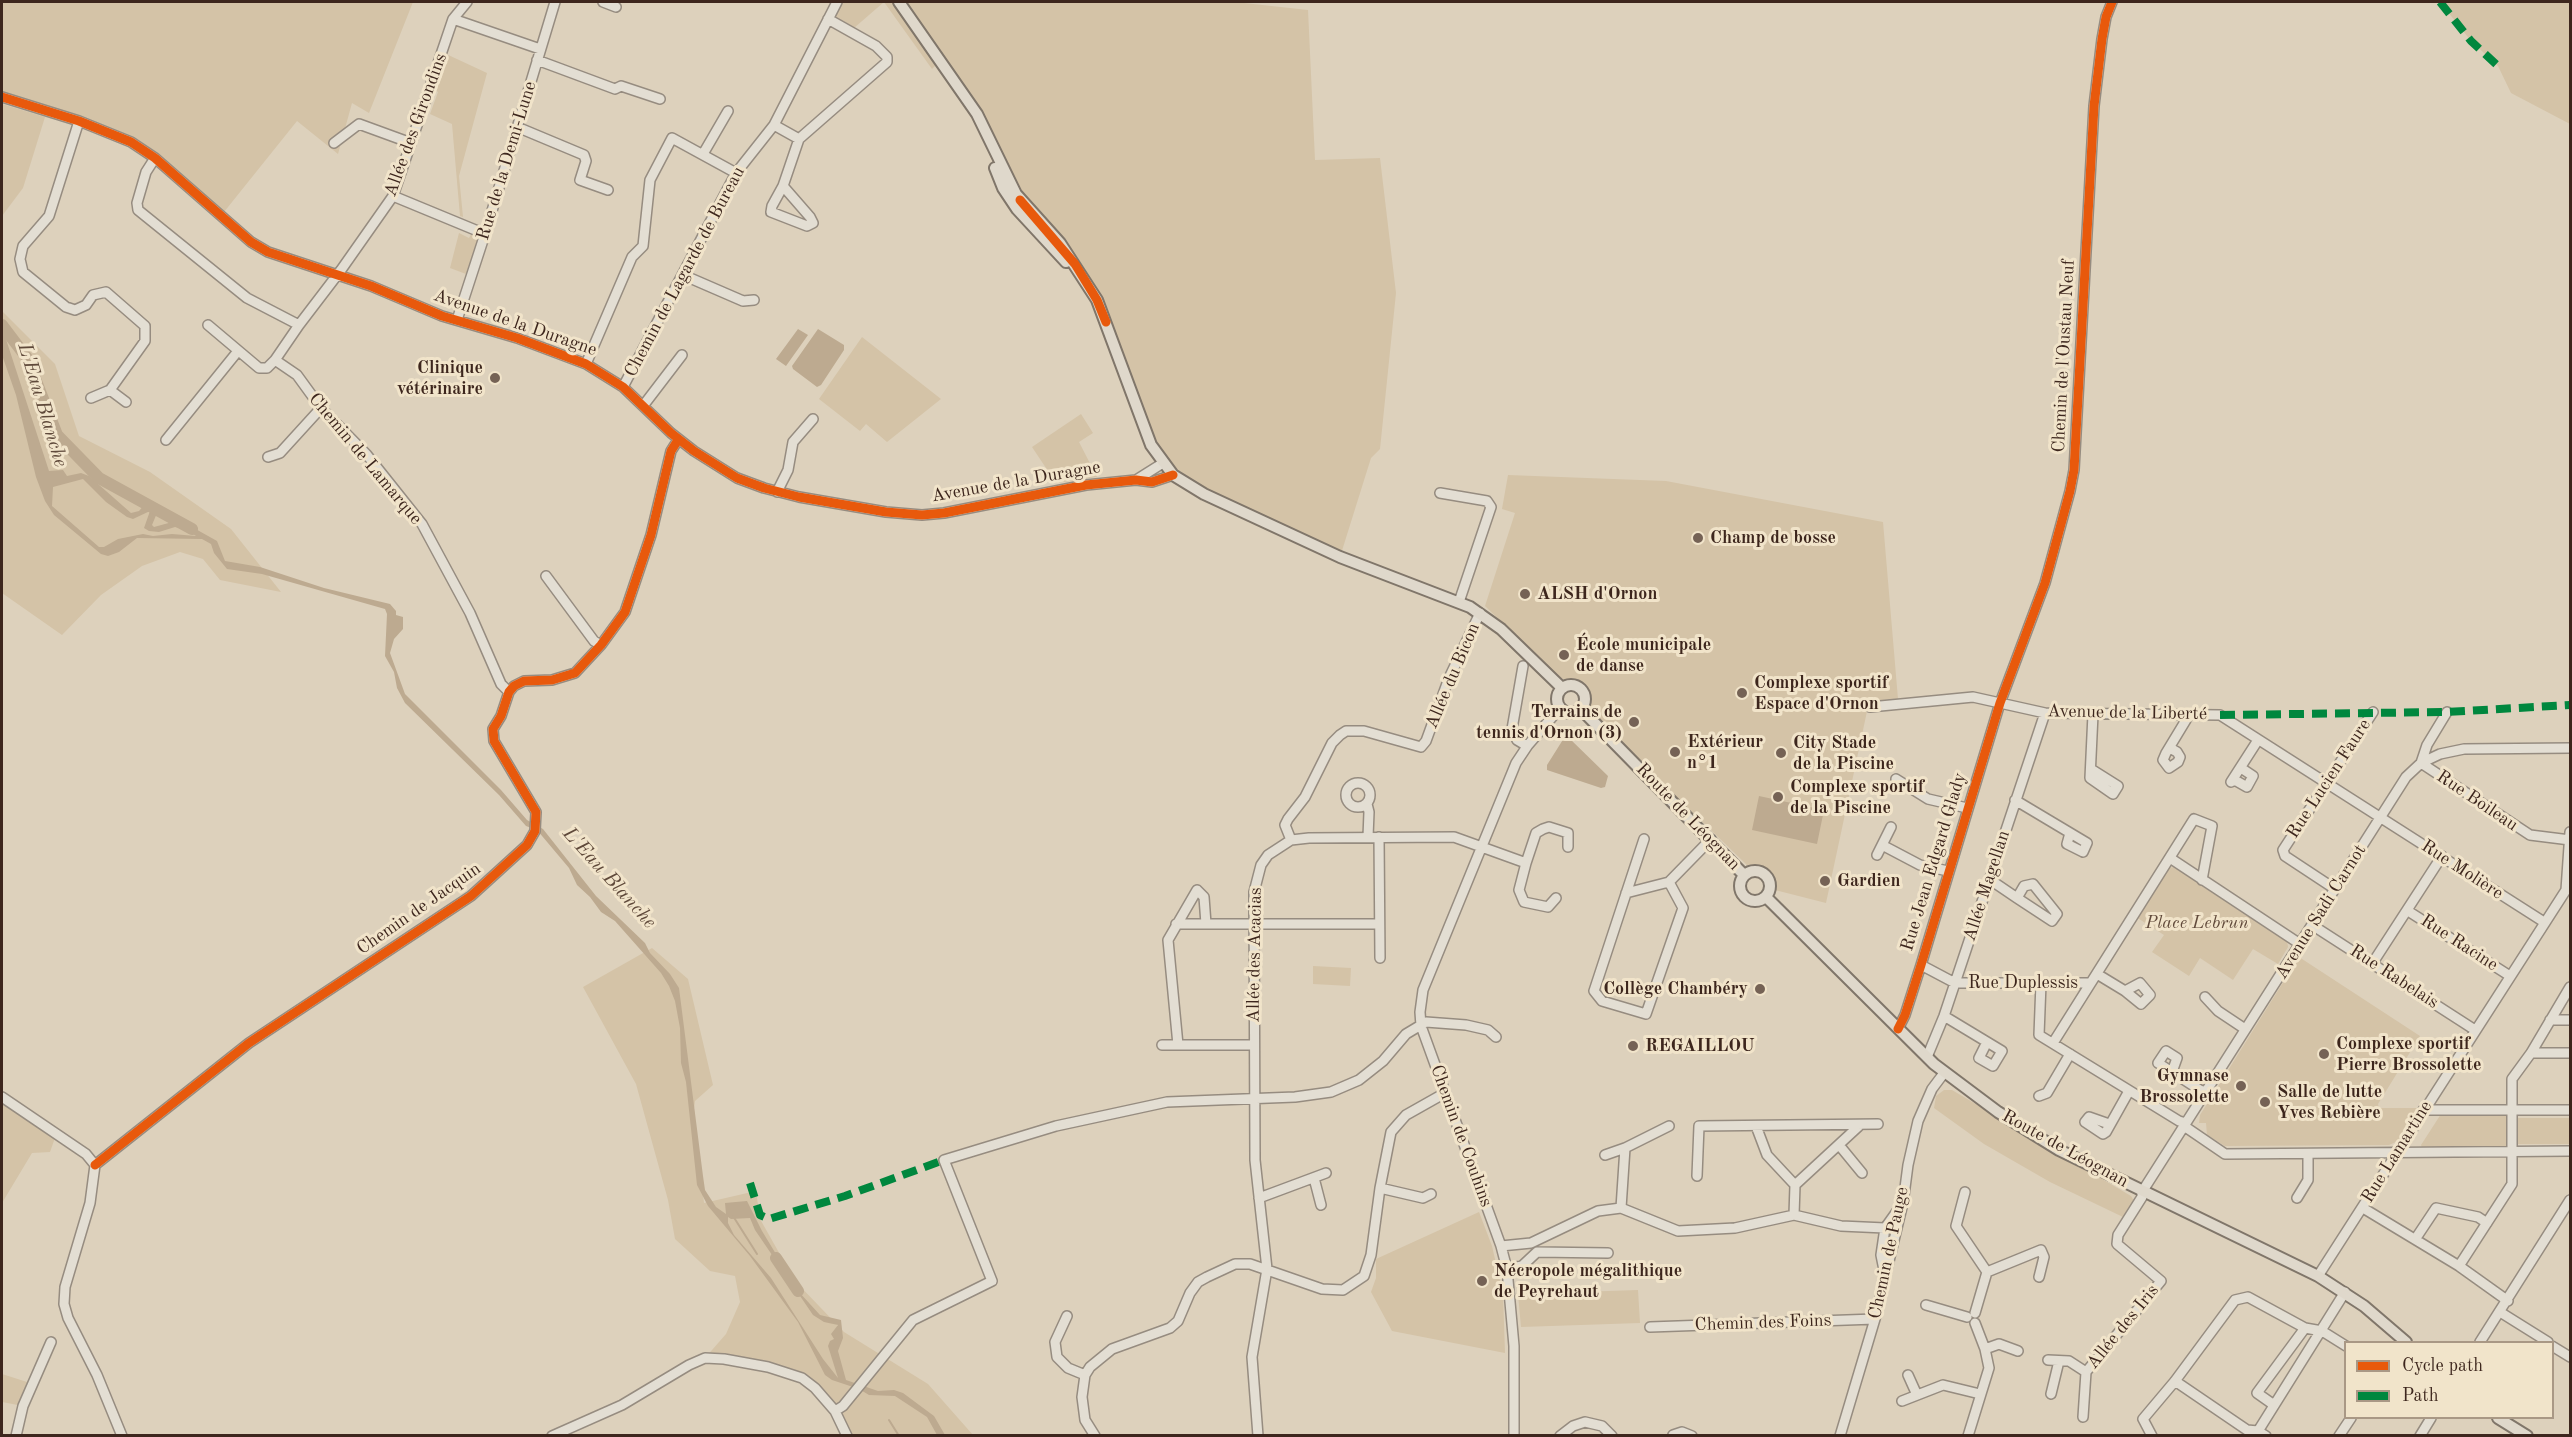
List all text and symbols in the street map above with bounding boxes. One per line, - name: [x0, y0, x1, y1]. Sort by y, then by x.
- street label: Allée des Girondins: [380, 50, 452, 200]
- street label: Rue de la Demi-Lune: [473, 79, 541, 243]
- street label: Chemin de Lagarde de Bureau: [620, 163, 750, 381]
- street label: Chemin de l'Oustau Neuf: [2048, 259, 2080, 453]
- street label: Avenue de la Duragne: [430, 285, 600, 361]
- water label: L'Eau Blanche: [12, 340, 72, 470]
- place label: Clinique vétérinaire: [397, 357, 483, 400]
- marker: Clinique vétérinaire: [488, 371, 502, 385]
- street label: Chemin de Lamarque: [304, 389, 426, 529]
- street label: Avenue de la Duragne: [930, 456, 1102, 508]
- place label: Champ de bosse: [1710, 527, 1836, 549]
- marker: Champ de bosse: [1691, 531, 1705, 545]
- place label: ALSH d'Ornon: [1537, 583, 1657, 605]
- marker: ALSH d'Ornon: [1518, 587, 1532, 601]
- street label: Allée du Bicon: [1421, 620, 1485, 732]
- place label: École municipale de danse: [1576, 634, 1711, 676]
- marker: École municipale de danse: [1557, 648, 1571, 662]
- place label: Complexe sportif Espace d'Ornon: [1754, 672, 1888, 714]
- marker: Complexe sportif Espace d'Ornon: [1735, 686, 1749, 700]
- place label: Terrains de tennis d'Ornon (3): [1476, 701, 1622, 744]
- street label: Avenue de la Liberté: [2047, 701, 2207, 725]
- marker: Terrains de tennis d'Ornon (3): [1627, 715, 1641, 729]
- street label: Rue Lucien Faure: [2282, 715, 2376, 843]
- place label: Extérieur n°1: [1687, 731, 1763, 774]
- place label: City Stade de la Piscine: [1793, 732, 1894, 774]
- marker: Extérieur n°1: [1668, 745, 1682, 759]
- marker: City Stade de la Piscine: [1774, 746, 1788, 760]
- street label: Route de Léognan: [1631, 759, 1745, 875]
- street label: Rue Boileau: [2432, 766, 2522, 836]
- street label: Rue Jean Edgard Glady: [1897, 770, 1971, 954]
- place label: Complexe sportif de la Piscine: [1790, 776, 1924, 818]
- marker: Complexe sportif de la Piscine: [1771, 790, 1785, 804]
- water label: L'Eau Blanche: [557, 822, 661, 934]
- street label: Allée Magellan: [1959, 828, 2015, 944]
- street label: Rue Molière: [2417, 835, 2507, 905]
- street label: Avenue Sadi Carnot: [2271, 841, 2371, 983]
- street label: Chemin de Jacquin: [353, 858, 485, 960]
- place label: Gardien: [1837, 870, 1900, 892]
- marker: Gardien: [1818, 874, 1832, 888]
- street label: Allée des Acacias: [1243, 887, 1267, 1023]
- street label: Rue Racine: [2416, 910, 2502, 976]
- park label: Place Lebrun: [2145, 912, 2249, 934]
- street label: Rue Rabelais: [2346, 940, 2442, 1014]
- street label: Rue Duplessis: [1968, 972, 2078, 994]
- place label: Collège Chambéry: [1603, 978, 1748, 1000]
- marker: Collège Chambéry: [1753, 982, 1767, 996]
- place label: Complexe sportif Pierre Brossolette: [2336, 1033, 2481, 1076]
- place label: REGAILLOU: [1645, 1035, 1755, 1057]
- marker: REGAILLOU: [1626, 1039, 1640, 1053]
- marker: Complexe sportif Pierre Brossolette: [2317, 1047, 2331, 1061]
- street label: Chemin de Couhins: [1425, 1062, 1497, 1210]
- place label: Gymnase Brossolette: [2139, 1065, 2229, 1108]
- marker: Gymnase Brossolette: [2234, 1079, 2248, 1093]
- place label: Salle de lutte Yves Rebière: [2277, 1081, 2382, 1124]
- marker: Salle de lutte Yves Rebière: [2258, 1095, 2272, 1109]
- street label: Rue Lamartine: [2357, 1097, 2437, 1207]
- street label: Route de Léognan: [1998, 1105, 2132, 1193]
- street label: Chemin de Pauge: [1864, 1185, 1914, 1321]
- place label: Nécropole mégalithique de Peyrehaut: [1494, 1260, 1682, 1302]
- marker: Nécropole mégalithique de Peyrehaut: [1475, 1274, 1489, 1288]
- street label: Allée des Iris: [2082, 1280, 2164, 1374]
- street label: Chemin des Foins: [1694, 1310, 1832, 1336]
- legend: [2344, 1341, 2554, 1419]
- text: Cycle path: [2402, 1357, 2483, 1375]
- text: Path: [2402, 1387, 2438, 1405]

